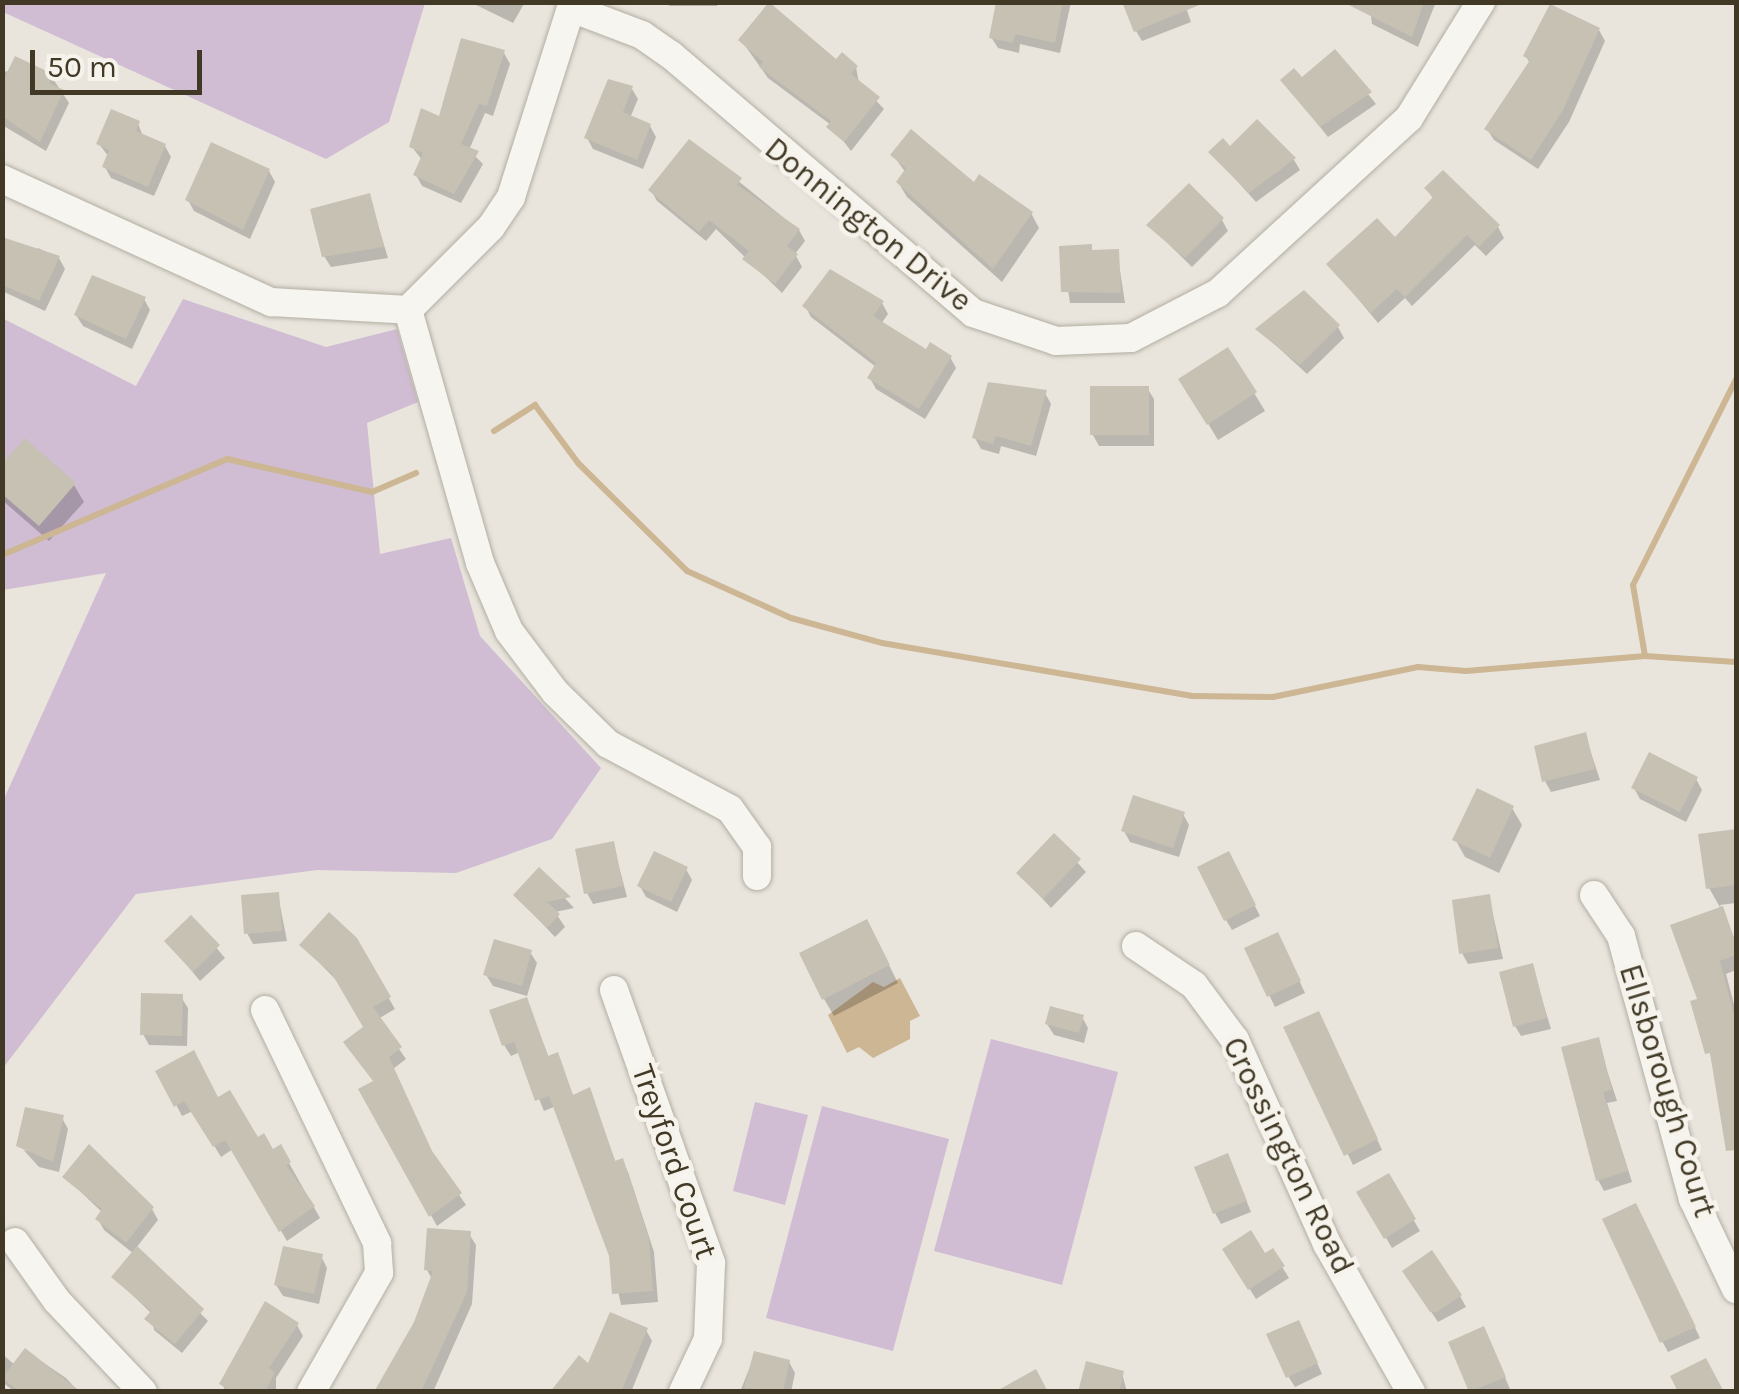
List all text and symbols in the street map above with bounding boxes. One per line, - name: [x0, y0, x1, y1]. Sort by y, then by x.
- scale bar: [35, 30, 208, 92]
- text: 50 m: [47, 49, 117, 85]
- street label: Donnington Drive: [757, 130, 979, 320]
- street label: Ellsborough Court: [1610, 960, 1724, 1222]
- street label: Crossington Road: [1214, 1031, 1362, 1281]
- street label: Treyford Court: [623, 1060, 725, 1264]

